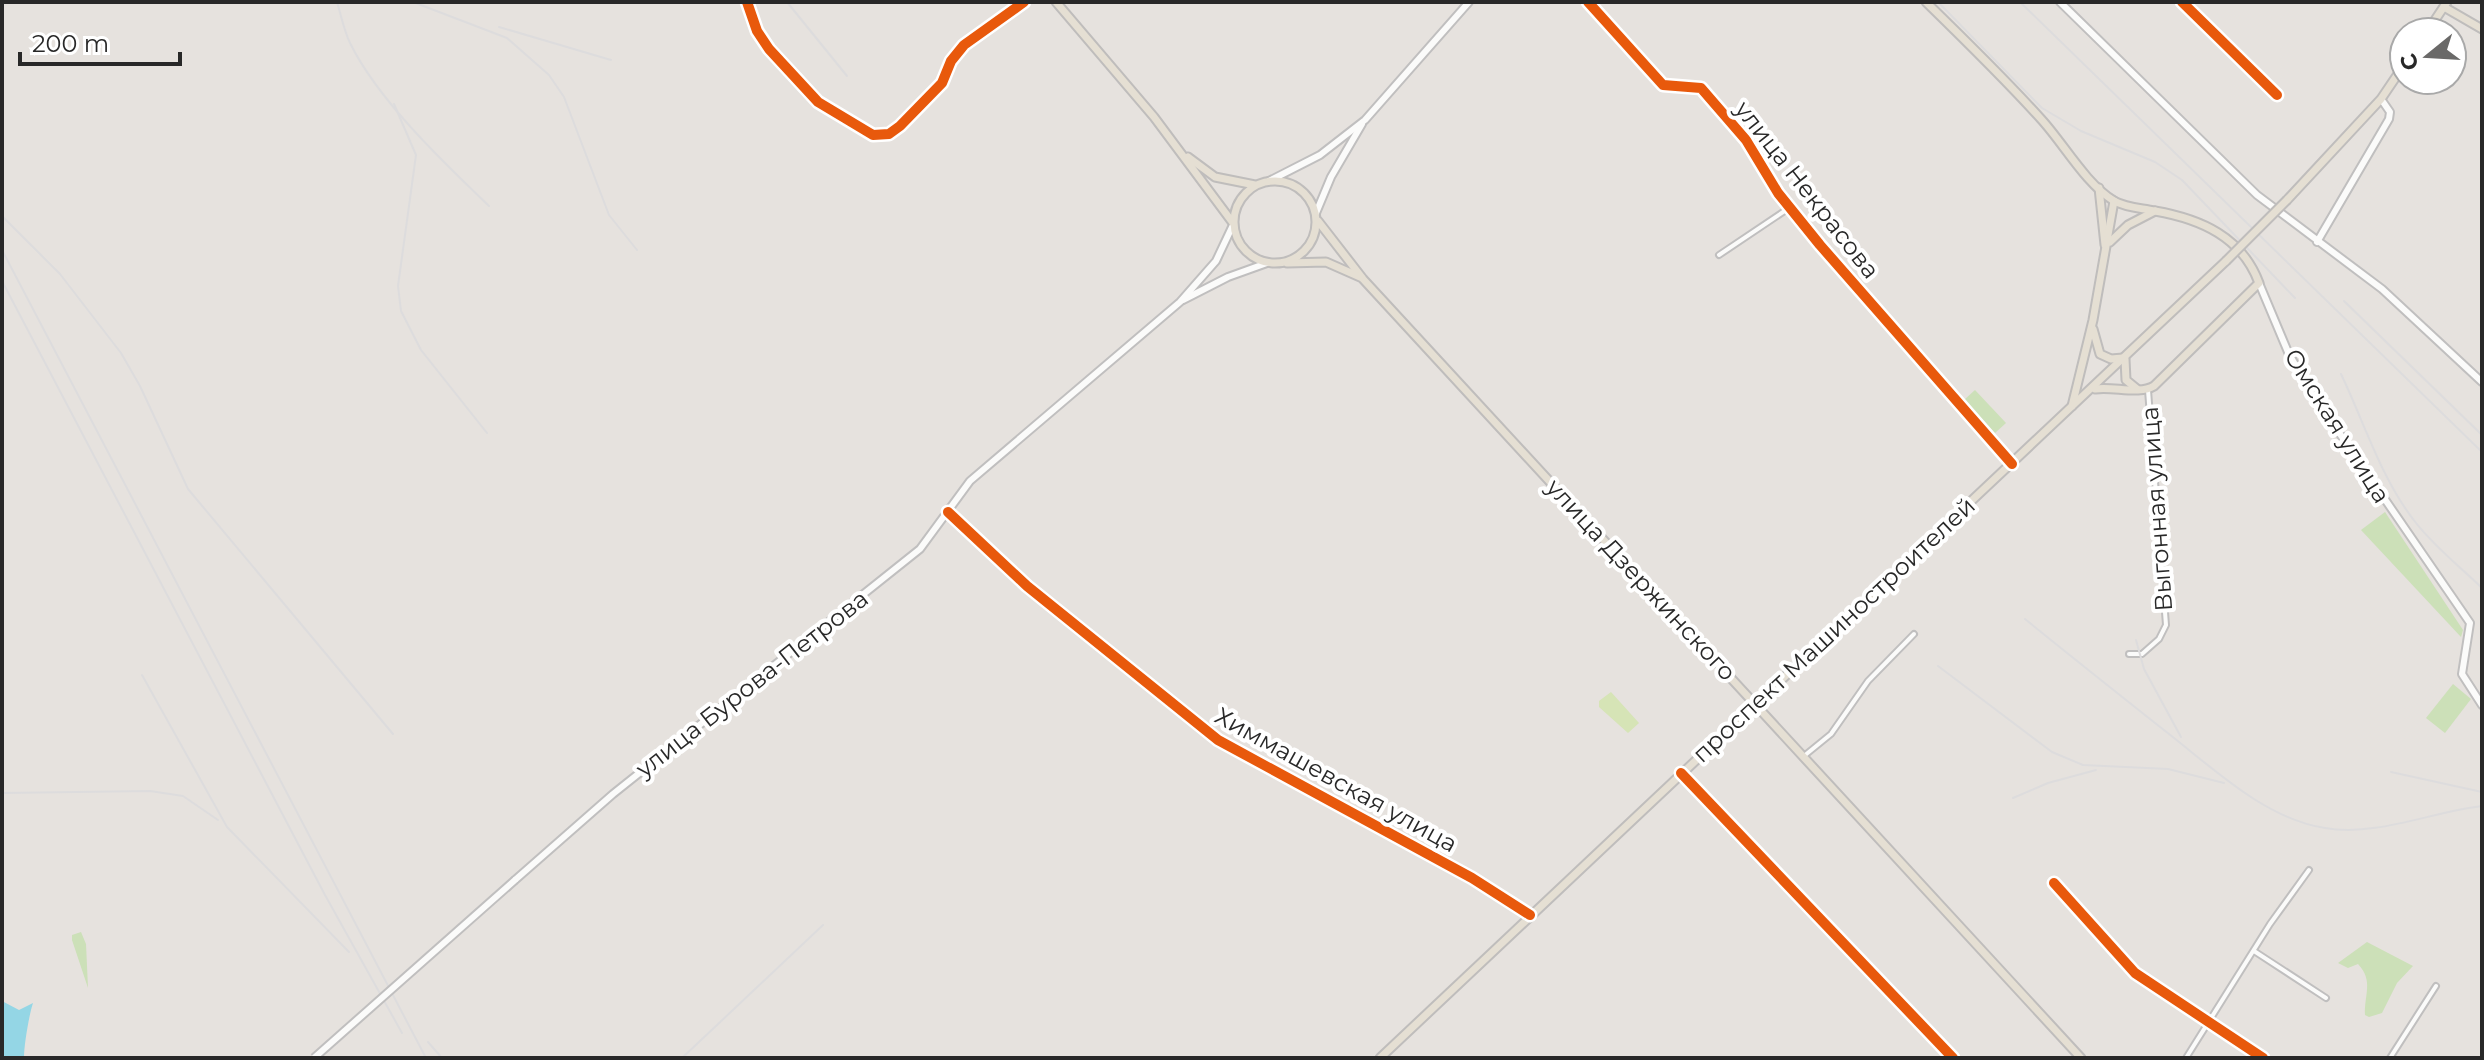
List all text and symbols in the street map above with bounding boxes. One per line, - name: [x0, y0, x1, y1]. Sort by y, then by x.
- scale bar: [20, 16, 180, 66]
- north arrow: [2388, 16, 2468, 96]
- text: 200 m: [32, 29, 109, 58]
- text: С: [2394, 50, 2425, 74]
- street label: улица Некрасова: [1728, 94, 1886, 284]
- street label: Омская улица: [2278, 343, 2396, 508]
- street label: Выгонная улица: [2135, 406, 2178, 612]
- street label: улица Дзержинского: [1540, 472, 1742, 686]
- street label: проспект Машиностроителей: [1686, 491, 1981, 768]
- street label: улица Бурова-Петрова: [629, 584, 874, 784]
- street label: Химмашевская улица: [1210, 701, 1462, 858]

